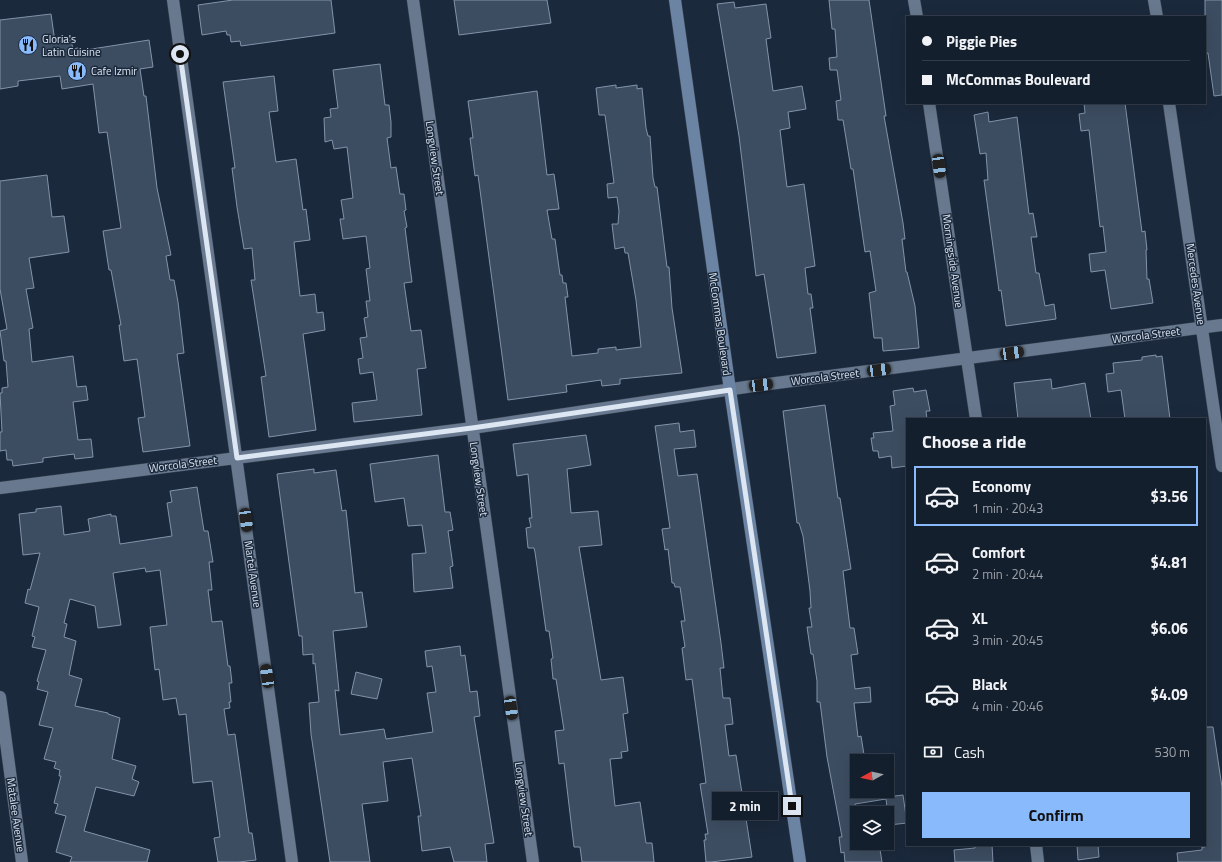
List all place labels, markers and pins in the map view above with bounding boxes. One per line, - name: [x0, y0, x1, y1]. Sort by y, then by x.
- place label: Gloria's Latin Cuisine: [42, 31, 101, 60]
- restaurant icon: Gloria's Latin Cuisine: [17, 34, 39, 56]
- restaurant icon: Cafe Izmir: [66, 60, 88, 82]
- place label: Cafe Izmir: [91, 63, 137, 79]

